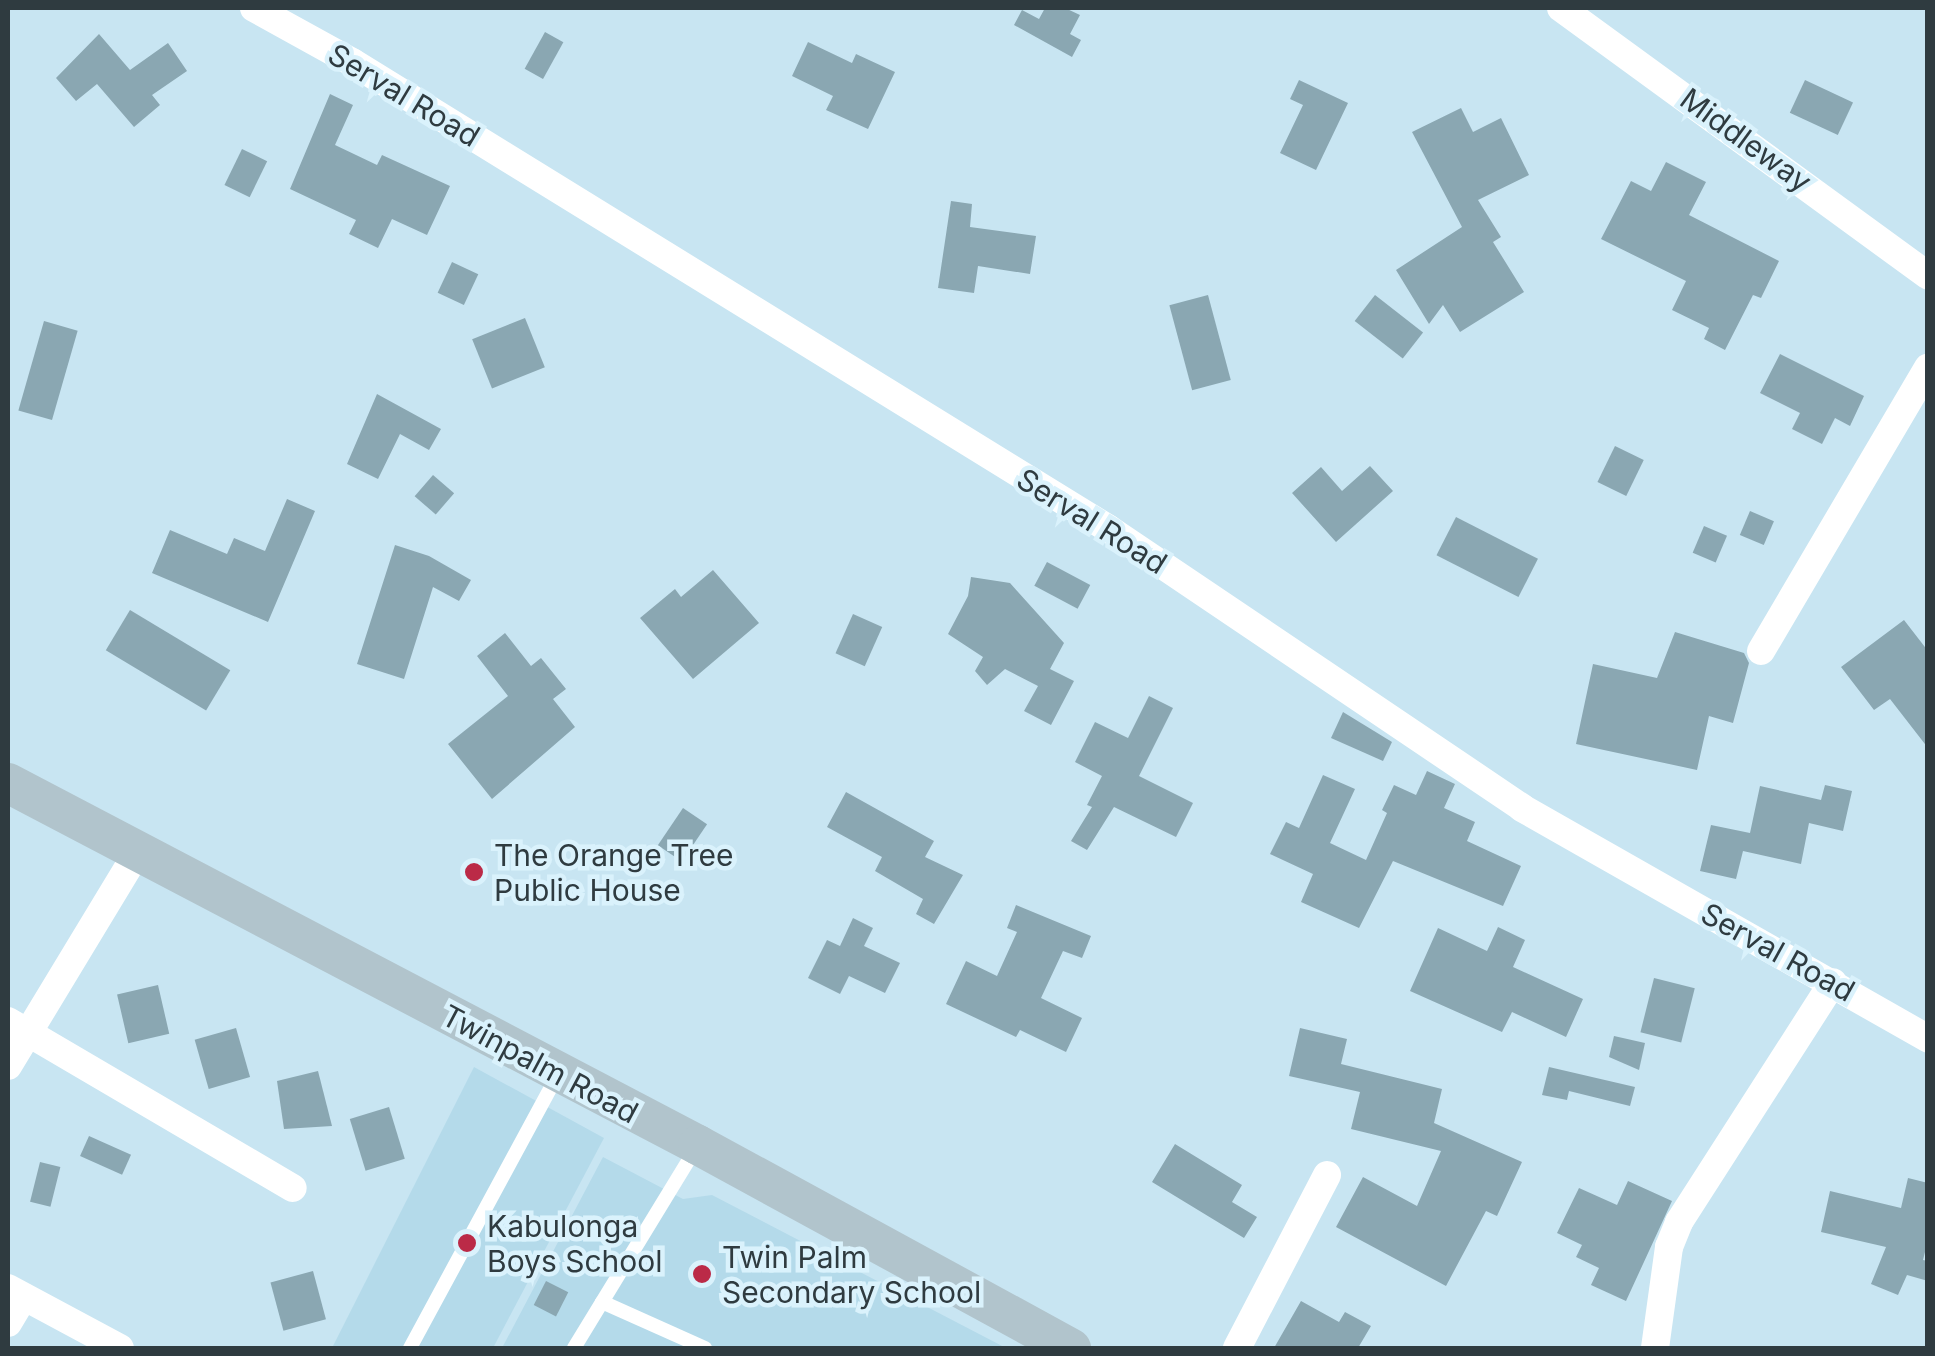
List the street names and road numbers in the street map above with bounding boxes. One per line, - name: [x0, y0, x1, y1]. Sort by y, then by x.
- street label: Serval Road: [322, 36, 486, 154]
- street label: Middleway: [1673, 80, 1819, 200]
- street label: Serval Road: [1010, 461, 1174, 581]
- street label: Serval Road: [1695, 895, 1861, 1009]
- street label: Twinpalm Road: [436, 997, 644, 1131]

